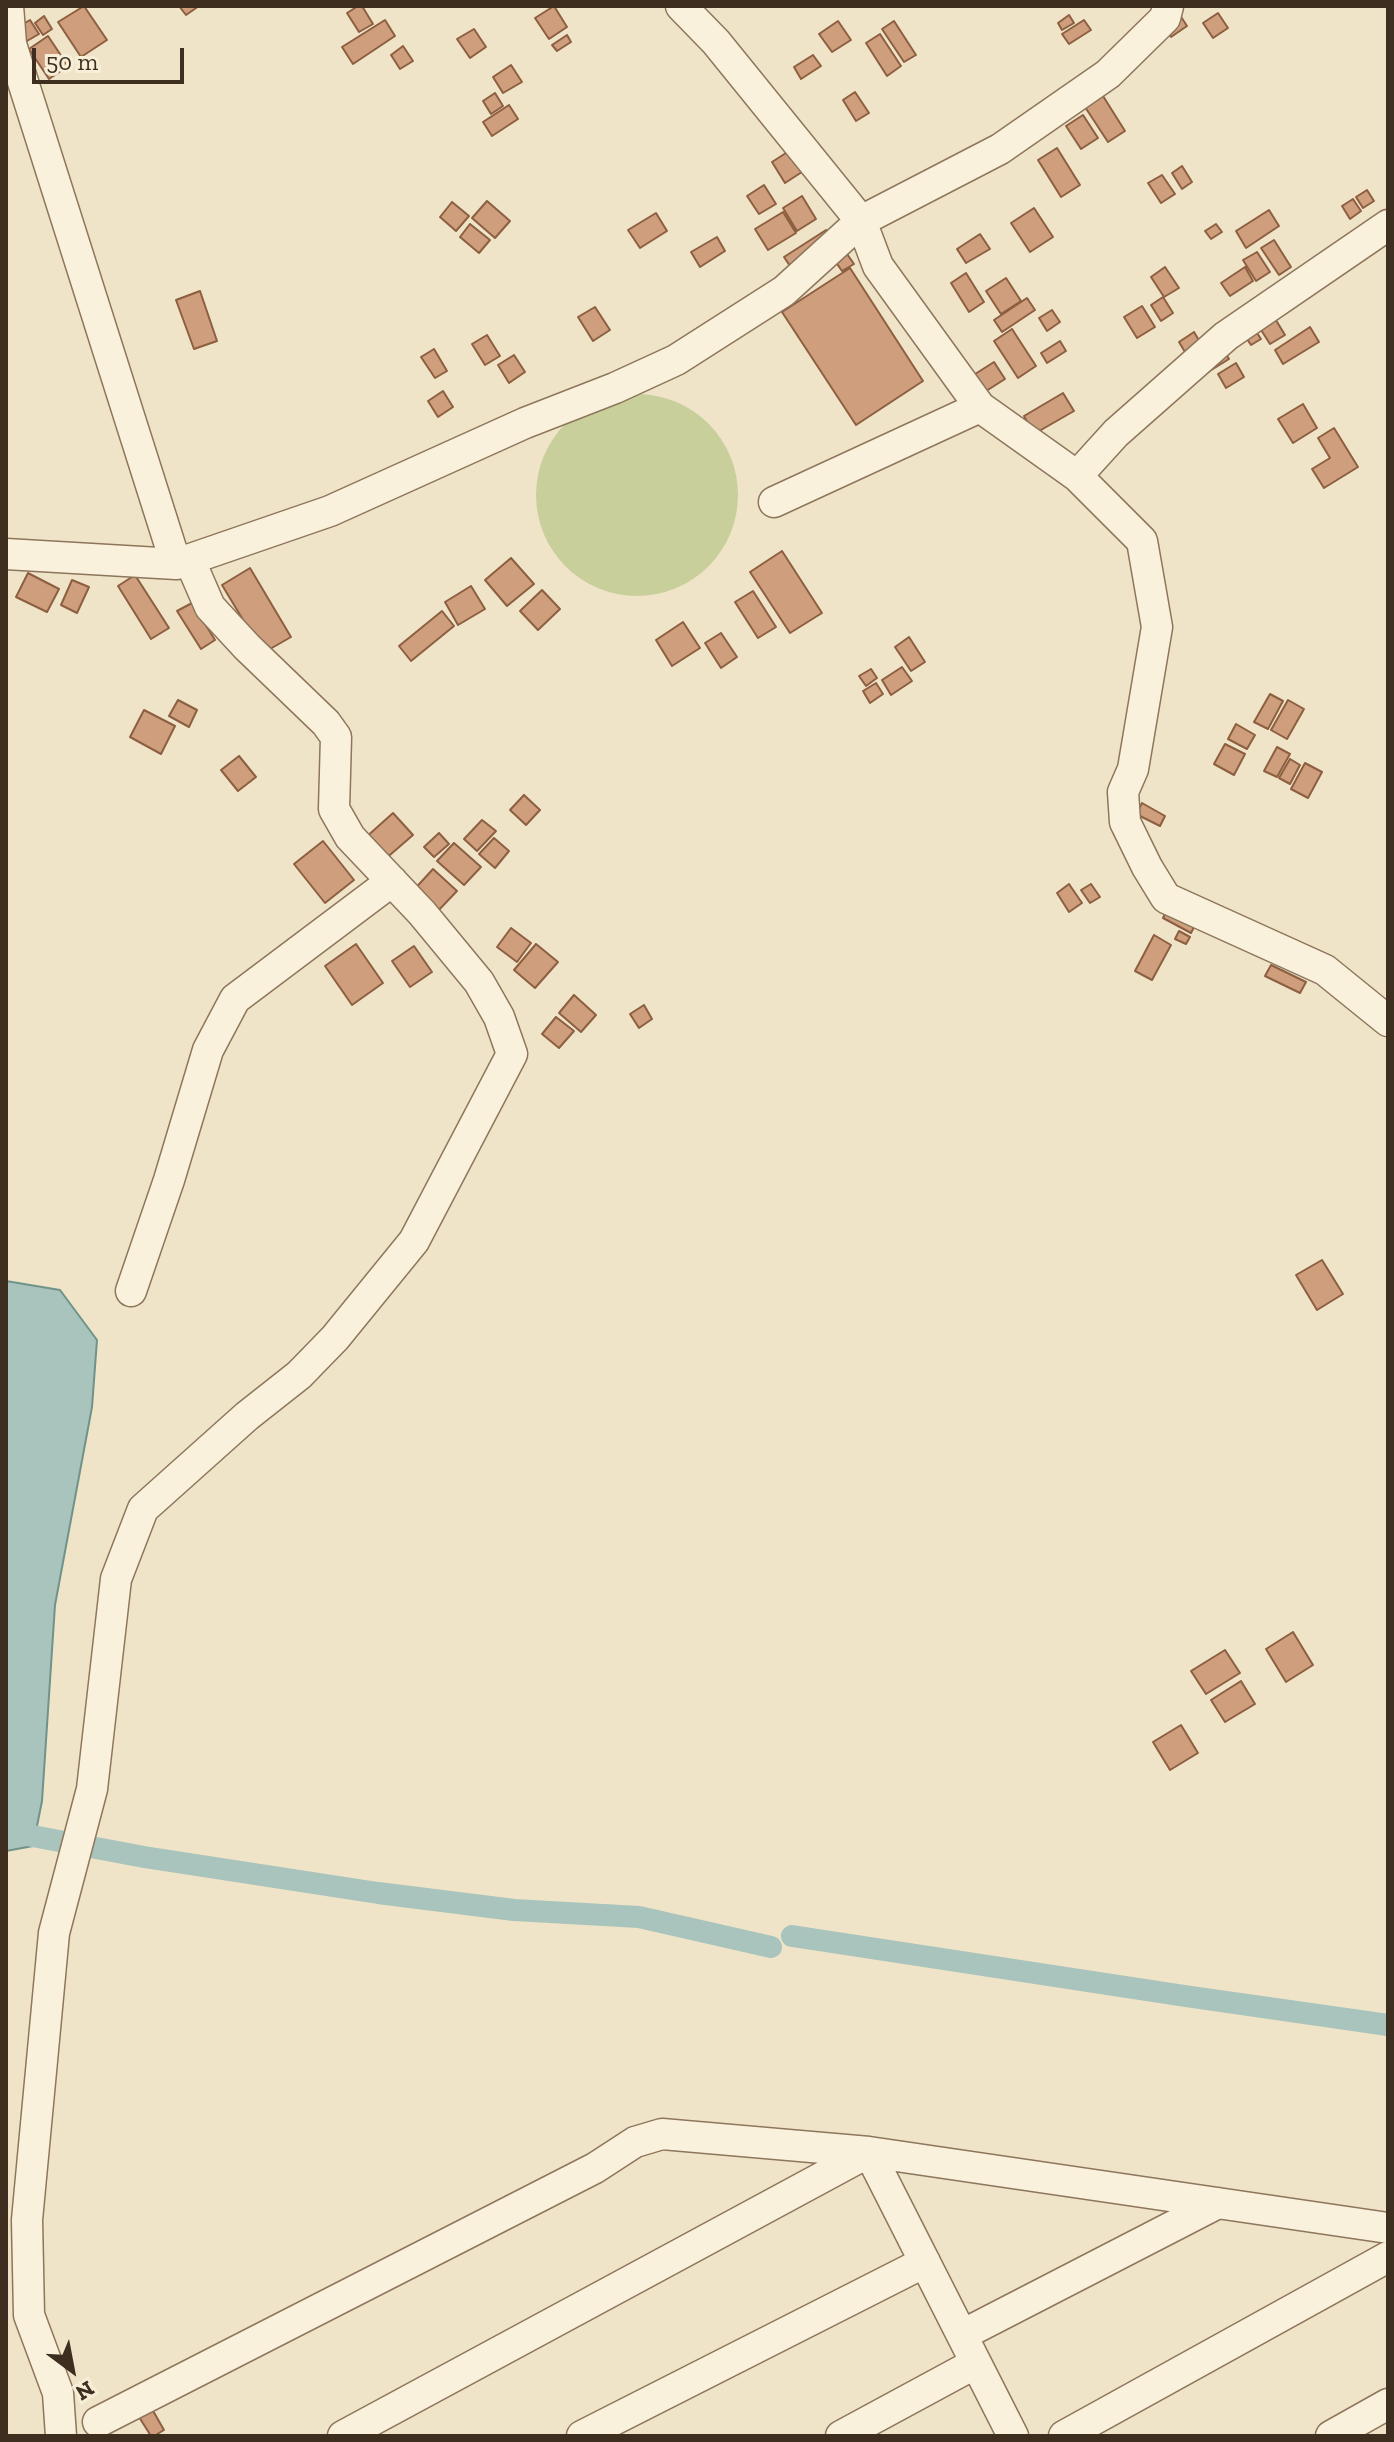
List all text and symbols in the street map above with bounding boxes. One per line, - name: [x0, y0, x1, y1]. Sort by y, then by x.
- scale bar: [36, 32, 188, 82]
- text: 50 m: [46, 47, 98, 76]
- north arrow: [32, 2330, 112, 2410]
- text: N: [71, 2375, 99, 2407]

